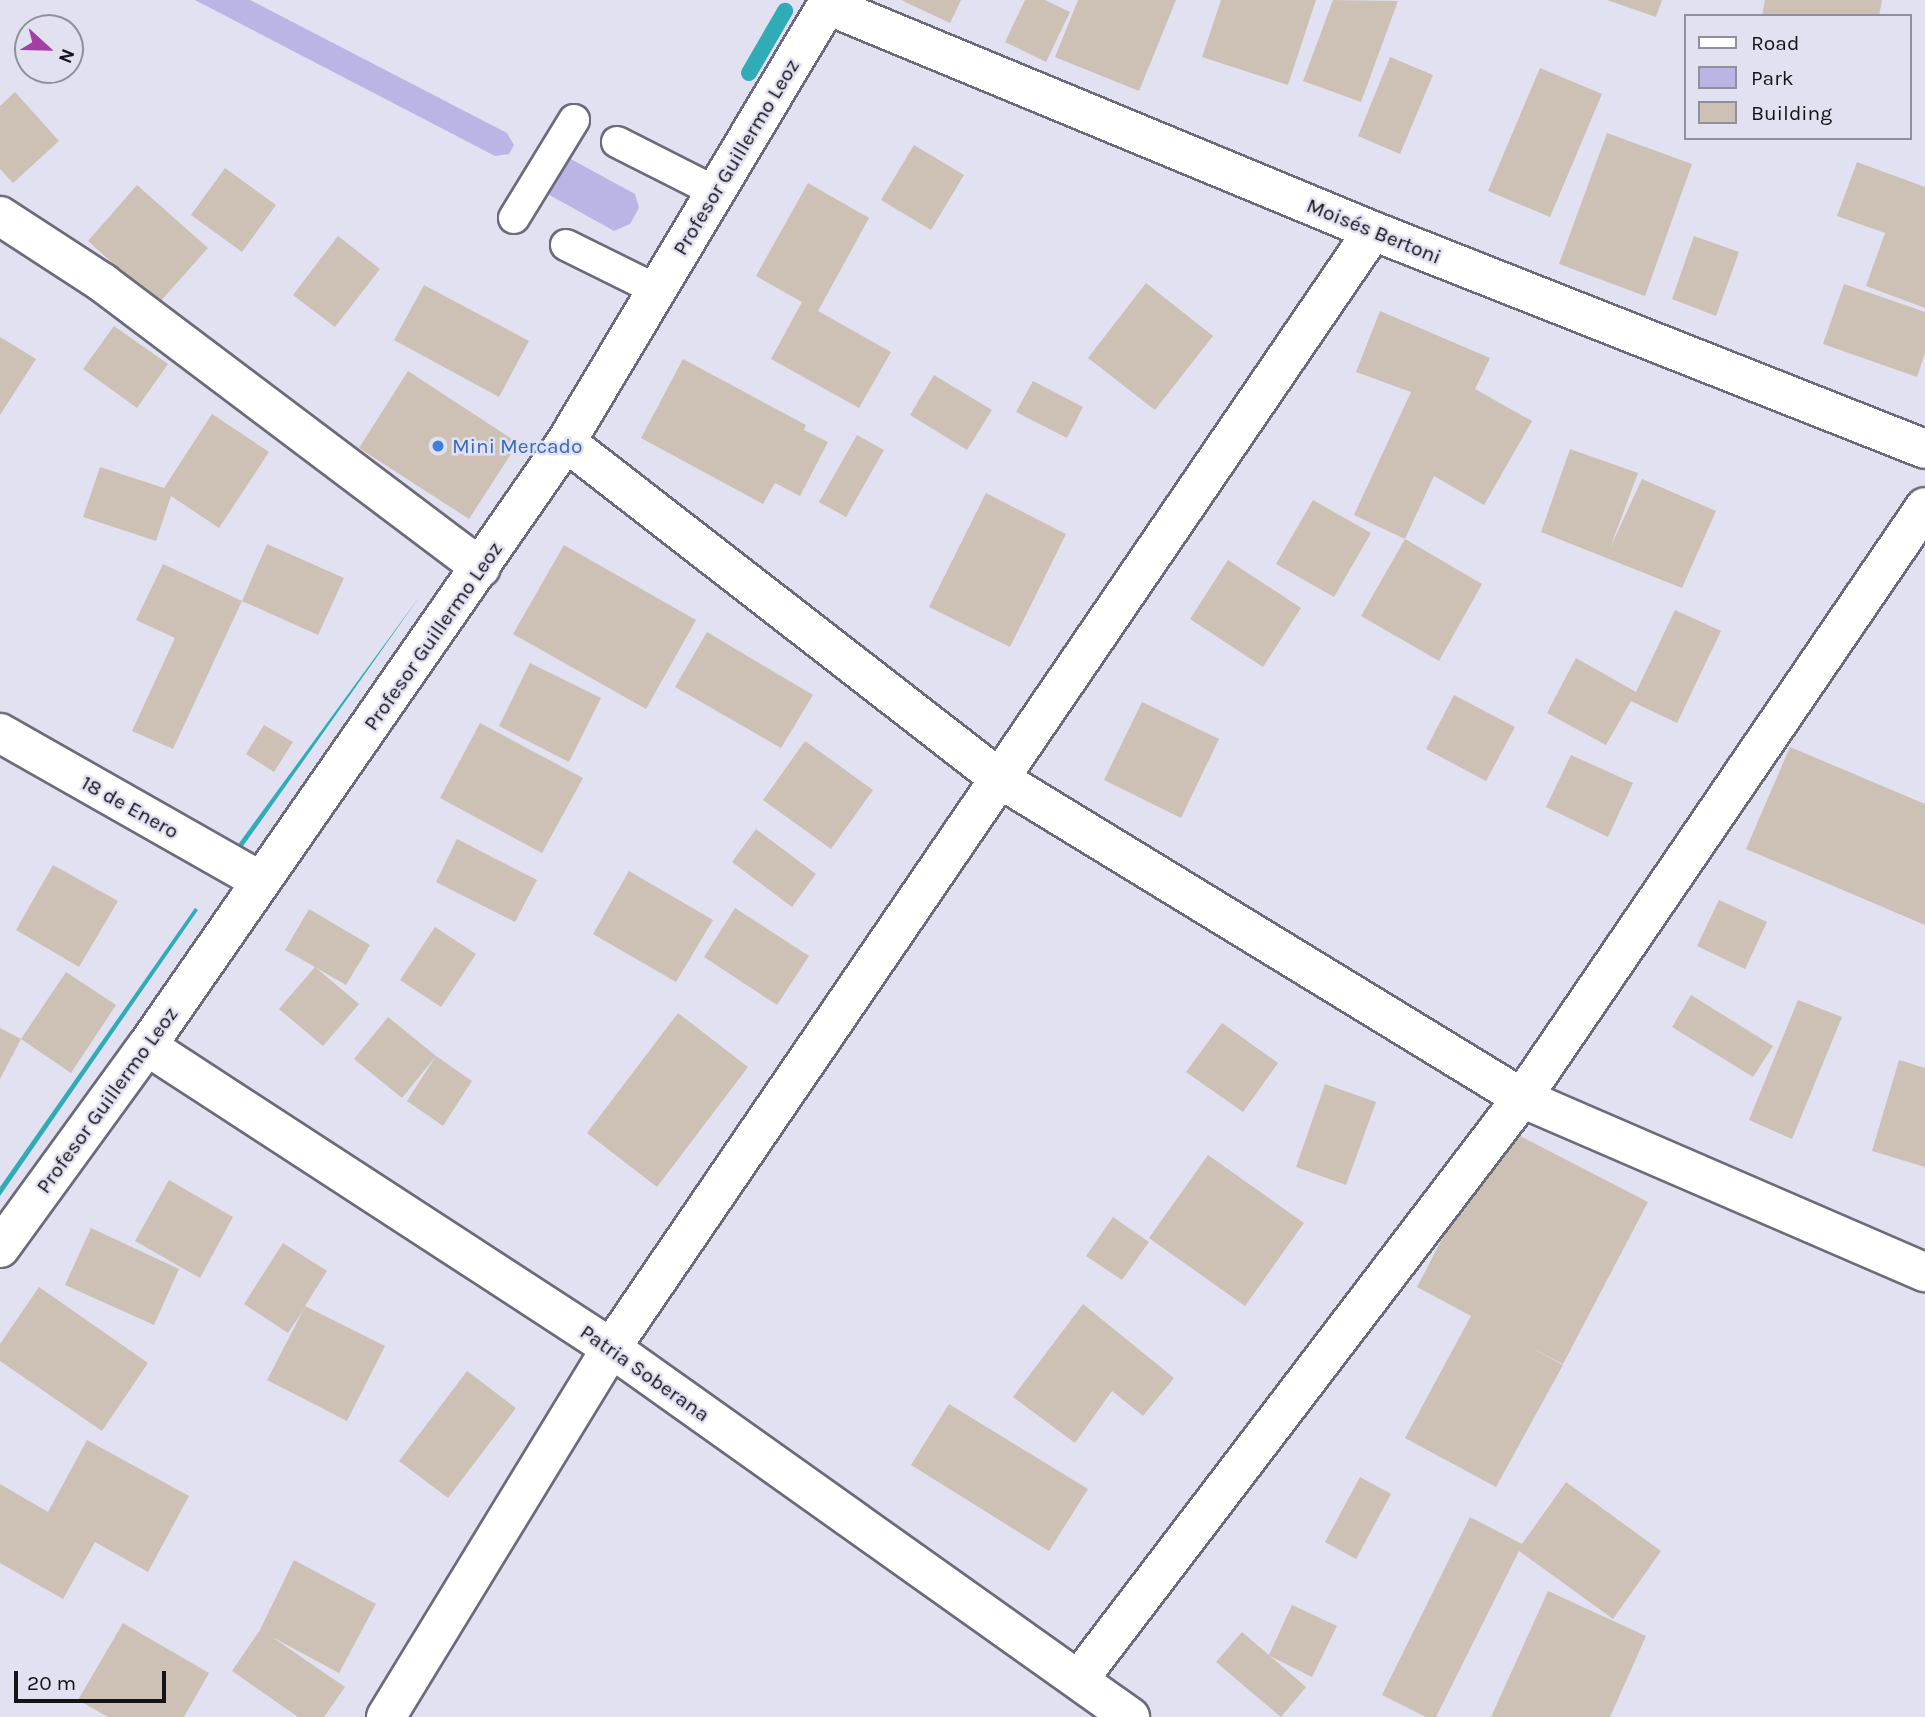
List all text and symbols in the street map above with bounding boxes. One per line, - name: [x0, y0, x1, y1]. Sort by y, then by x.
- north arrow: [14, 14, 84, 84]
- legend: [1684, 14, 1911, 140]
- text: Road: [1751, 31, 1799, 55]
- text: N: [54, 46, 79, 67]
- street label: Profesor Guillermo Leoz: [667, 54, 805, 260]
- text: Park: [1751, 66, 1794, 90]
- text: Building: [1751, 101, 1832, 125]
- street label: Moisés Bertoni: [1303, 193, 1445, 269]
- place label: Mini Mercado: [452, 433, 582, 459]
- marker: Mini Mercado: [430, 438, 446, 454]
- street label: Profesor Guillermo Leoz: [358, 537, 508, 735]
- street label: 18 de Enero: [77, 770, 183, 844]
- street label: Profesor Guillermo Leoz: [31, 1002, 183, 1198]
- street label: Patria Soberana: [575, 1319, 715, 1427]
- scale bar: [18, 1658, 170, 1702]
- text: 20 m: [27, 1671, 76, 1695]

